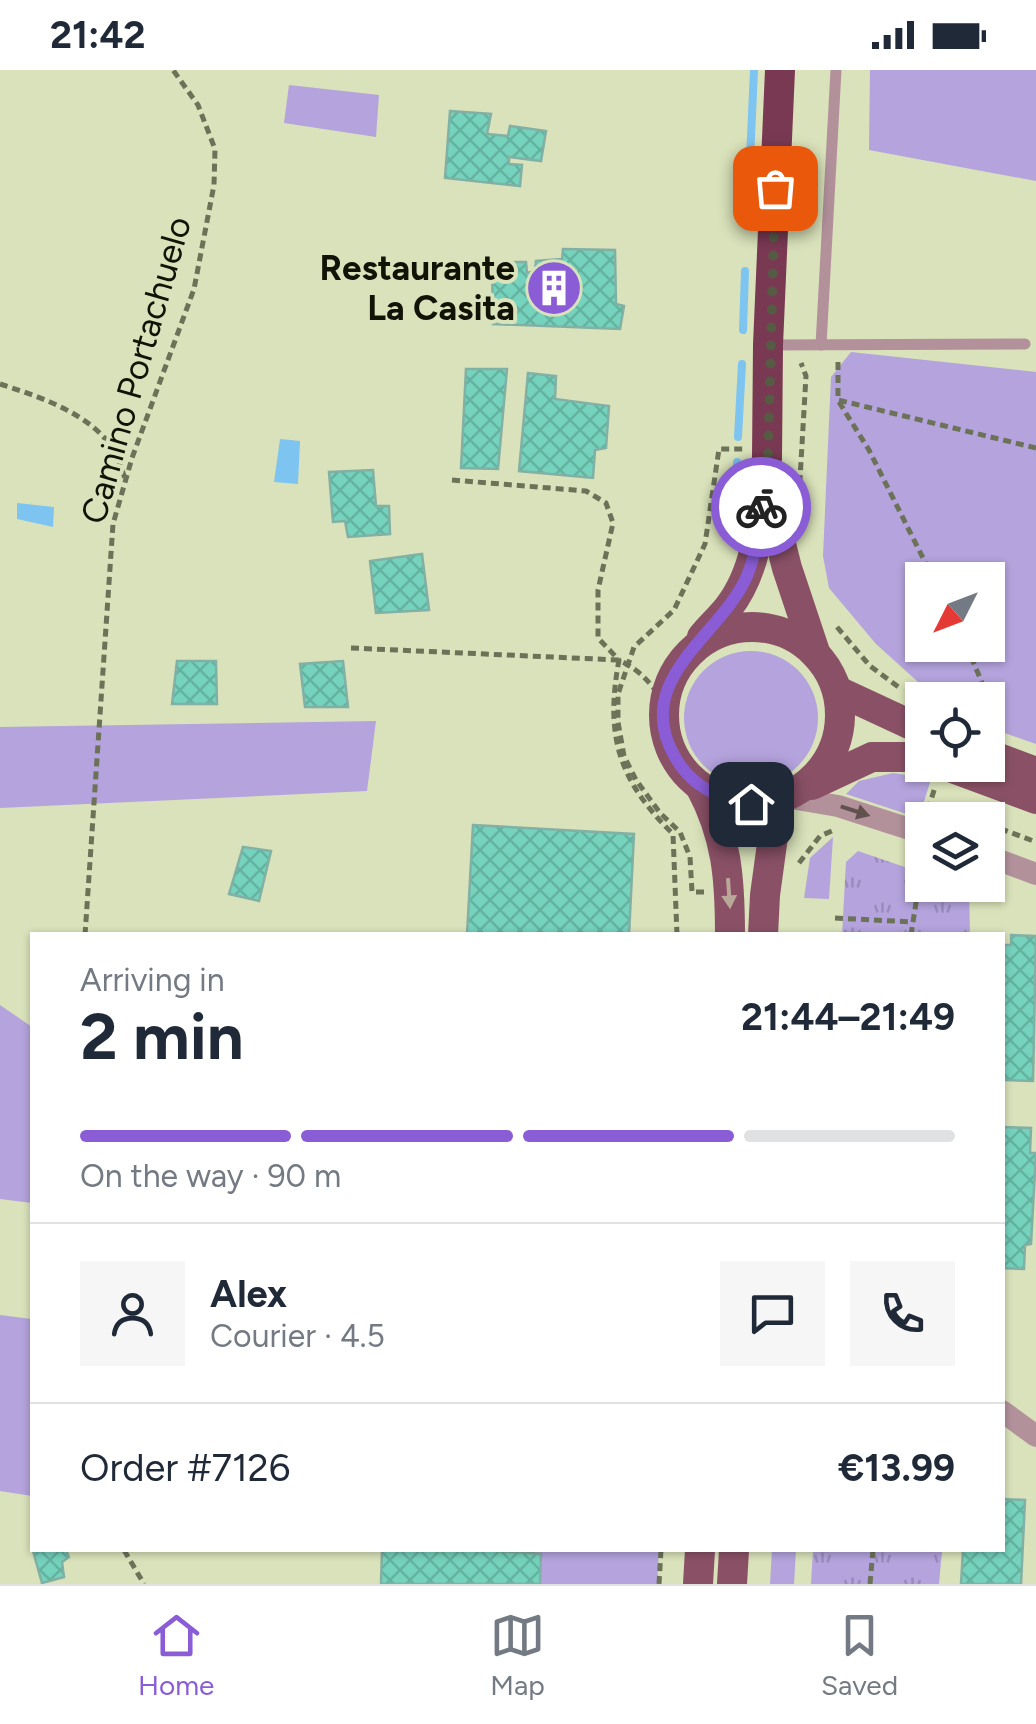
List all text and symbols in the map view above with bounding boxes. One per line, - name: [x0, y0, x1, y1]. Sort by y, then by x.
- text: 21:42: [50, 12, 146, 58]
- pin: [733, 146, 818, 231]
- icon: bag: [748, 161, 803, 216]
- street label: Camino Portachuelo: [72, 212, 200, 528]
- place label: Restaurante La Casita: [319, 247, 515, 329]
- building icon: Restaurante La Casita: [524, 258, 584, 318]
- courier: [711, 457, 811, 557]
- icon: bike: [734, 480, 789, 535]
- north arrow: [905, 562, 1005, 662]
- map controls: [905, 562, 1005, 902]
- button: locate: [905, 682, 1005, 782]
- pin: [709, 762, 794, 847]
- icon: home: [724, 777, 779, 832]
- button: layers: [905, 802, 1005, 902]
- one-way arrow: [840, 805, 870, 820]
- one-way arrow: [721, 877, 737, 909]
- text: Arriving in: [80, 961, 225, 999]
- text: 21:44–21:49: [741, 994, 955, 1040]
- text: 2 min: [80, 997, 244, 1075]
- text: On the way · 90 m: [80, 1157, 341, 1195]
- button: person: [80, 1261, 185, 1366]
- button: chat: [720, 1261, 825, 1366]
- button: phone: [850, 1261, 955, 1366]
- text: Alex: [210, 1271, 287, 1317]
- text: Courier · 4.5: [210, 1317, 385, 1355]
- text: Order #7126: [80, 1445, 290, 1491]
- text: €13.99: [838, 1445, 955, 1491]
- tab: Home: [138, 1608, 214, 1702]
- tab: Map: [490, 1608, 545, 1702]
- tab: Saved: [821, 1608, 898, 1702]

